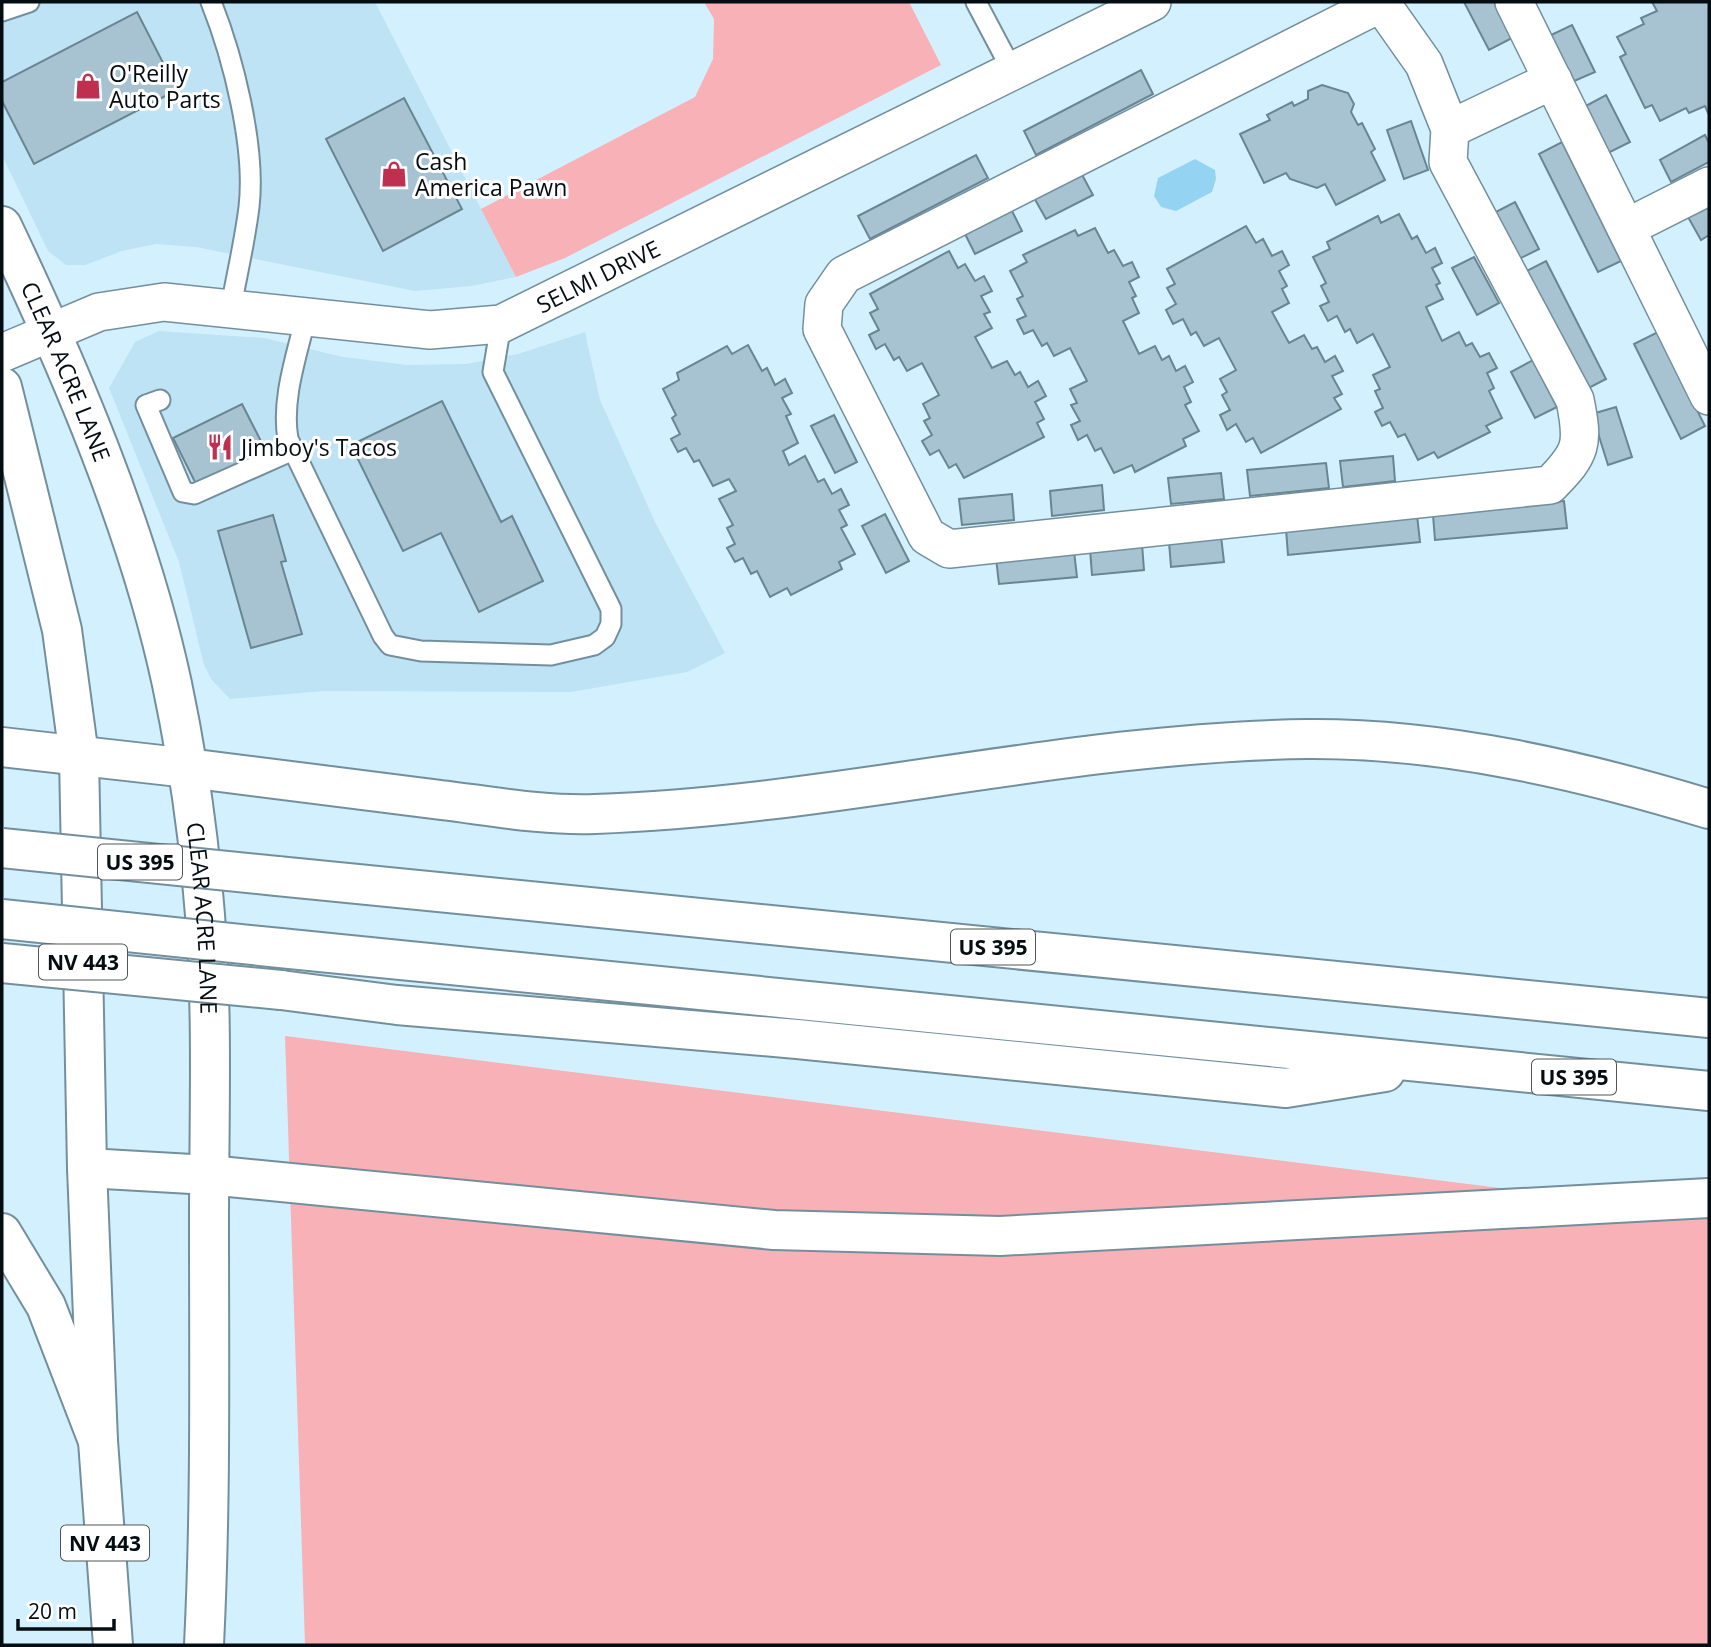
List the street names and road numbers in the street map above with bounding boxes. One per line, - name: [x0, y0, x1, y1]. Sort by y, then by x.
- street label: SELMI DRIVE: [531, 232, 665, 320]
- street label: CLEAR ACRE LANE: [14, 276, 119, 466]
- street label: CLEAR ACRE LANE: [180, 820, 226, 1014]
- road number: US 395: [98, 844, 182, 880]
- road number: US 395: [951, 930, 1035, 964]
- road number: NV 443: [39, 944, 127, 979]
- road number: US 395: [1532, 1060, 1616, 1094]
- road number: NV 443: [61, 1526, 149, 1560]

